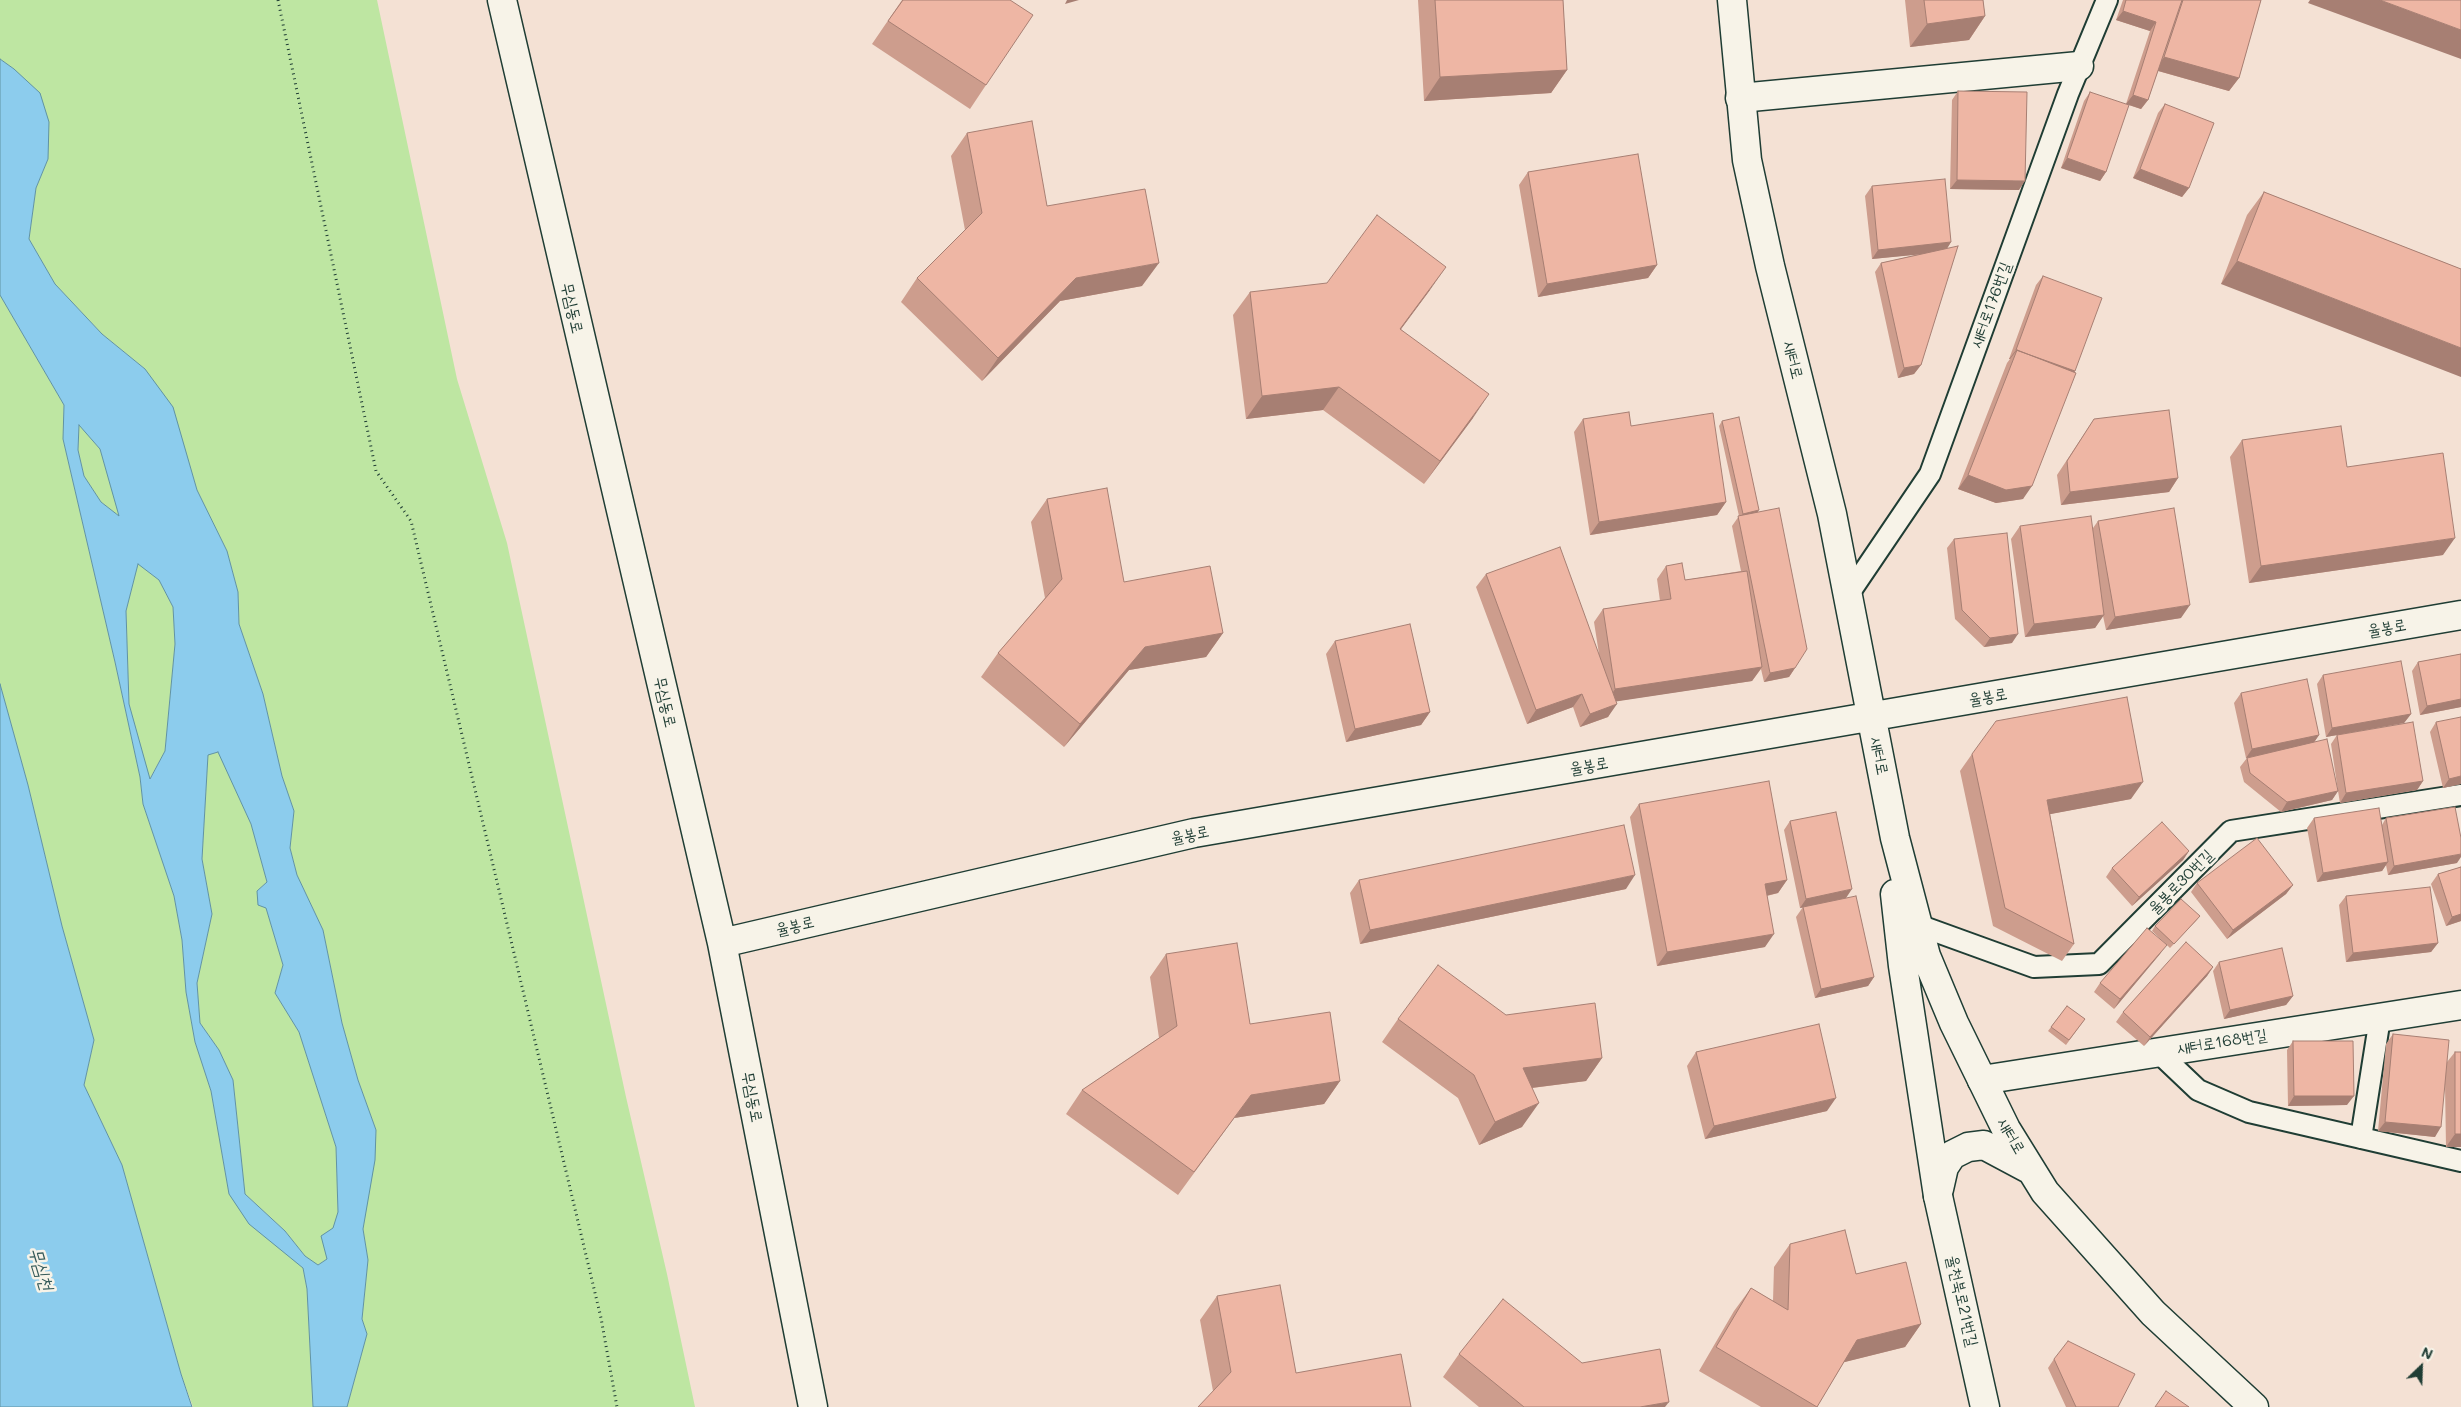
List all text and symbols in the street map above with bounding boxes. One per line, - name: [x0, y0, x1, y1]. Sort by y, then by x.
- street label: 새터로176번길: [1967, 259, 2015, 351]
- street label: 무심동로: [557, 281, 587, 335]
- street label: 새터로: [1779, 339, 1807, 381]
- street label: 율봉로: [2366, 615, 2408, 641]
- street label: 무심동로: [650, 675, 680, 729]
- street label: 율봉로: [1967, 684, 2009, 710]
- street label: 새터로: [1866, 735, 1892, 777]
- street label: 율봉로: [1568, 753, 1610, 779]
- street label: 율봉로: [1169, 822, 1211, 848]
- street label: 율봉로30번길: [2145, 846, 2217, 918]
- street label: 율봉로: [774, 912, 816, 940]
- street label: 새터로168번길: [2176, 1025, 2268, 1059]
- street label: 무심동로: [738, 1070, 766, 1124]
- street label: 새터로: [1993, 1114, 2029, 1158]
- water label: 무심천: [24, 1245, 58, 1293]
- street label: 율천북로21번길: [1942, 1253, 1982, 1349]
- north arrow: [2396, 1342, 2446, 1392]
- text: N: [2419, 1342, 2436, 1364]

